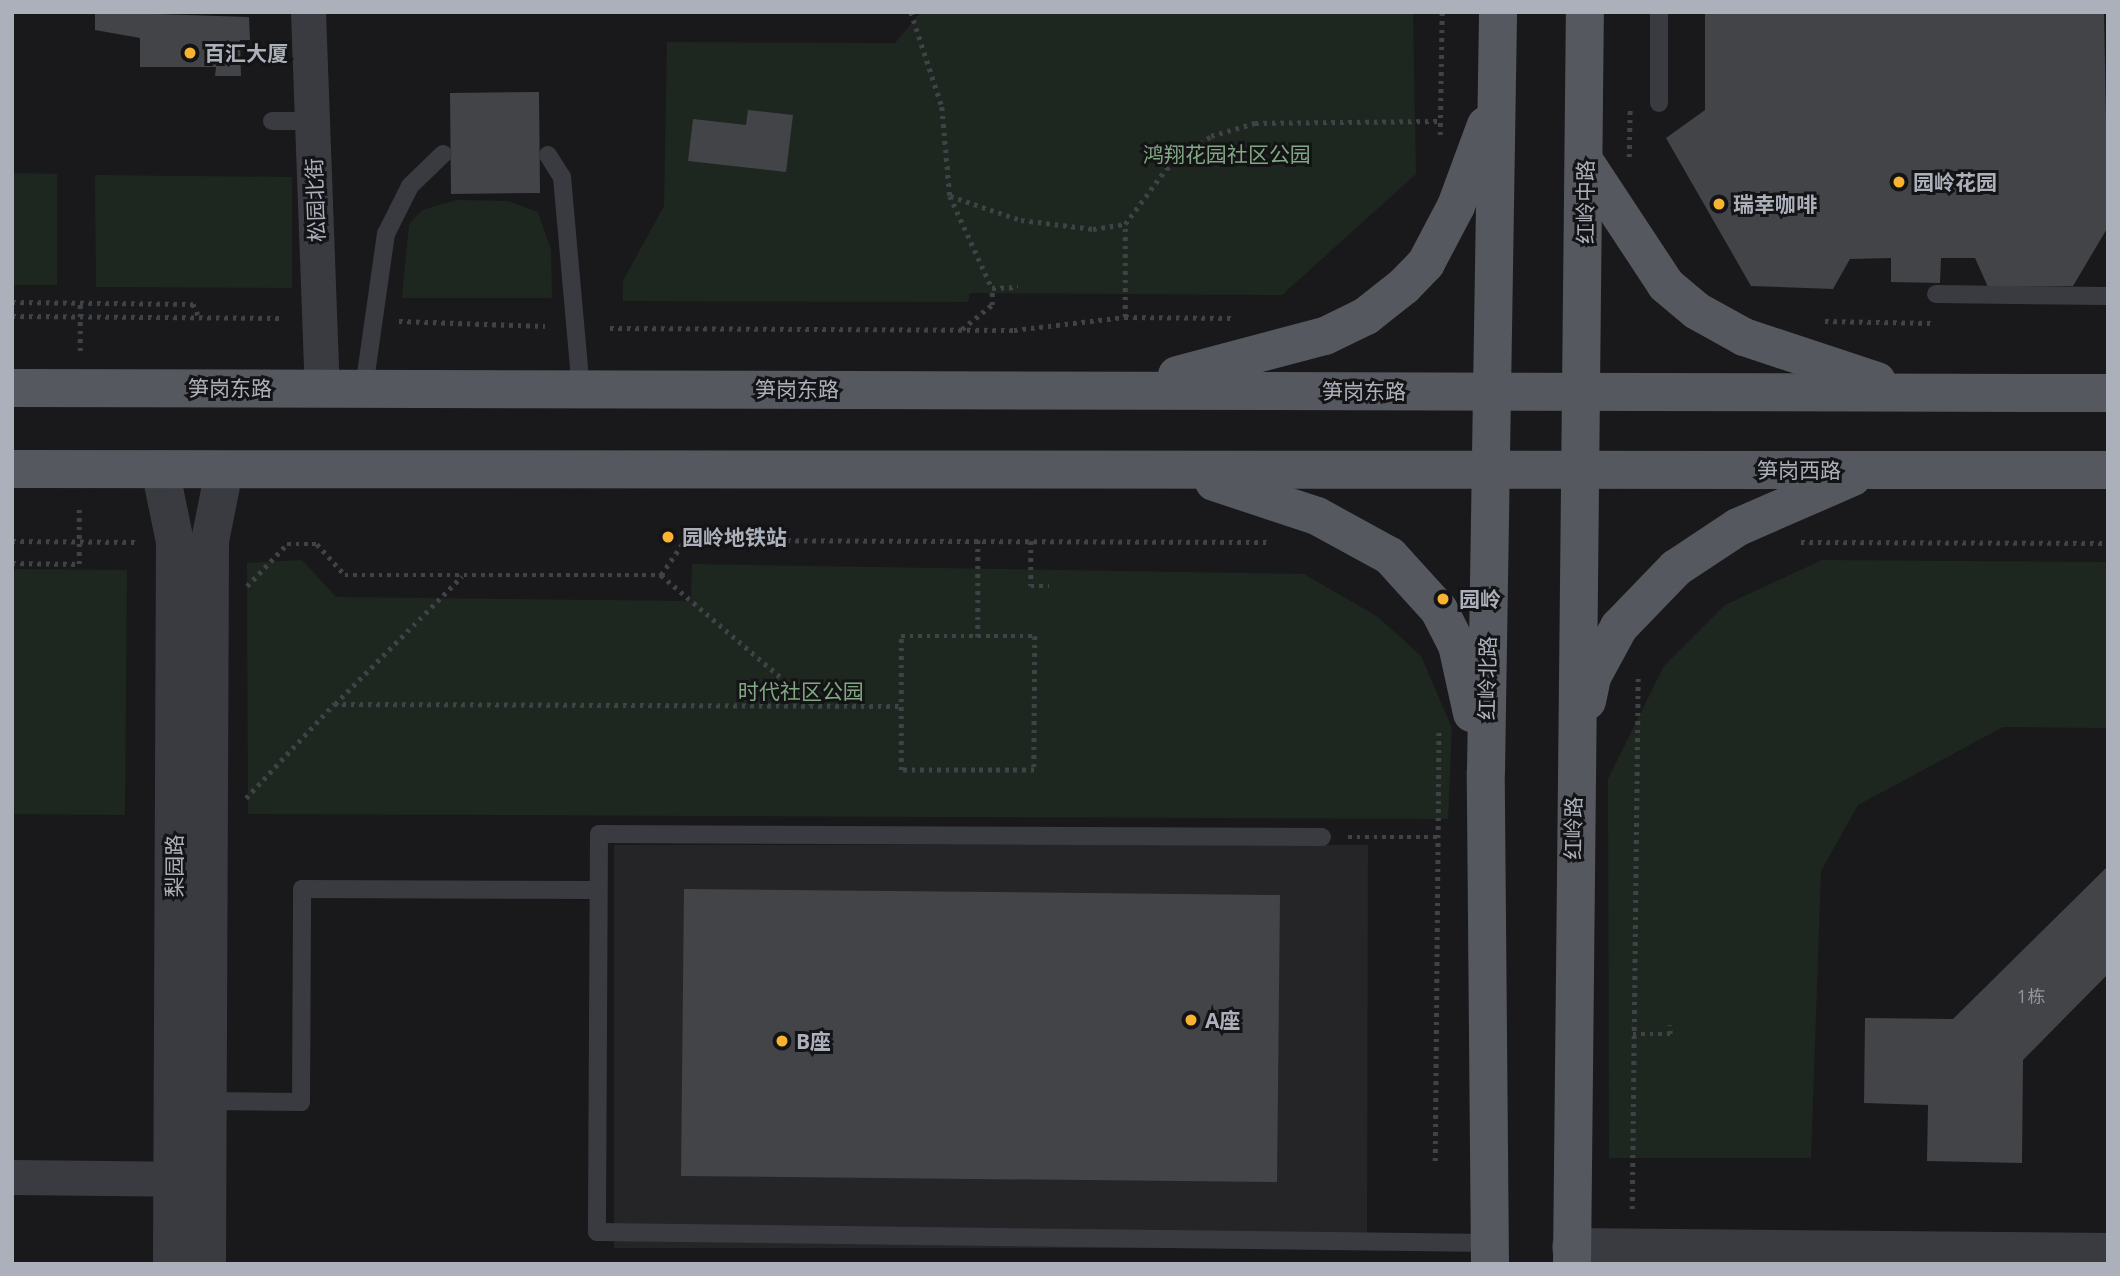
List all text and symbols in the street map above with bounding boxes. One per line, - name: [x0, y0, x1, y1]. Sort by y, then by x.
- place label: 百汇大厦: [204, 40, 288, 66]
- marker: 百汇大厦: [182, 45, 198, 61]
- park label: 鸿翔花园社区公园: [1143, 141, 1311, 167]
- street label: 松园北街: [301, 158, 329, 242]
- street label: 红岭中路: [1572, 160, 1598, 244]
- place label: 园岭花园: [1913, 169, 1997, 195]
- marker: 园岭花园: [1891, 174, 1907, 190]
- place label: 瑞幸咖啡: [1733, 191, 1817, 217]
- marker: 瑞幸咖啡: [1711, 196, 1727, 212]
- street label: 笋岗东路: [188, 375, 272, 401]
- street label: 笋岗东路: [755, 376, 839, 402]
- street label: 笋岗东路: [1322, 378, 1406, 404]
- street label: 笋岗西路: [1757, 457, 1841, 483]
- place label: 园岭地铁站: [682, 524, 787, 550]
- marker: 园岭地铁站: [660, 529, 676, 545]
- place label: 园岭: [1459, 586, 1501, 612]
- marker: 园岭: [1433, 589, 1453, 609]
- street label: 红岭北路: [1474, 636, 1500, 720]
- park label: 时代社区公园: [738, 678, 864, 704]
- street label: 红岭路: [1560, 796, 1586, 860]
- street label: 梨园路: [161, 835, 187, 897]
- house number: 1栋: [2017, 985, 2045, 1007]
- place label: A座: [1205, 1007, 1240, 1033]
- marker: A座: [1183, 1012, 1199, 1028]
- place label: B座: [796, 1028, 831, 1054]
- marker: B座: [774, 1033, 790, 1049]

